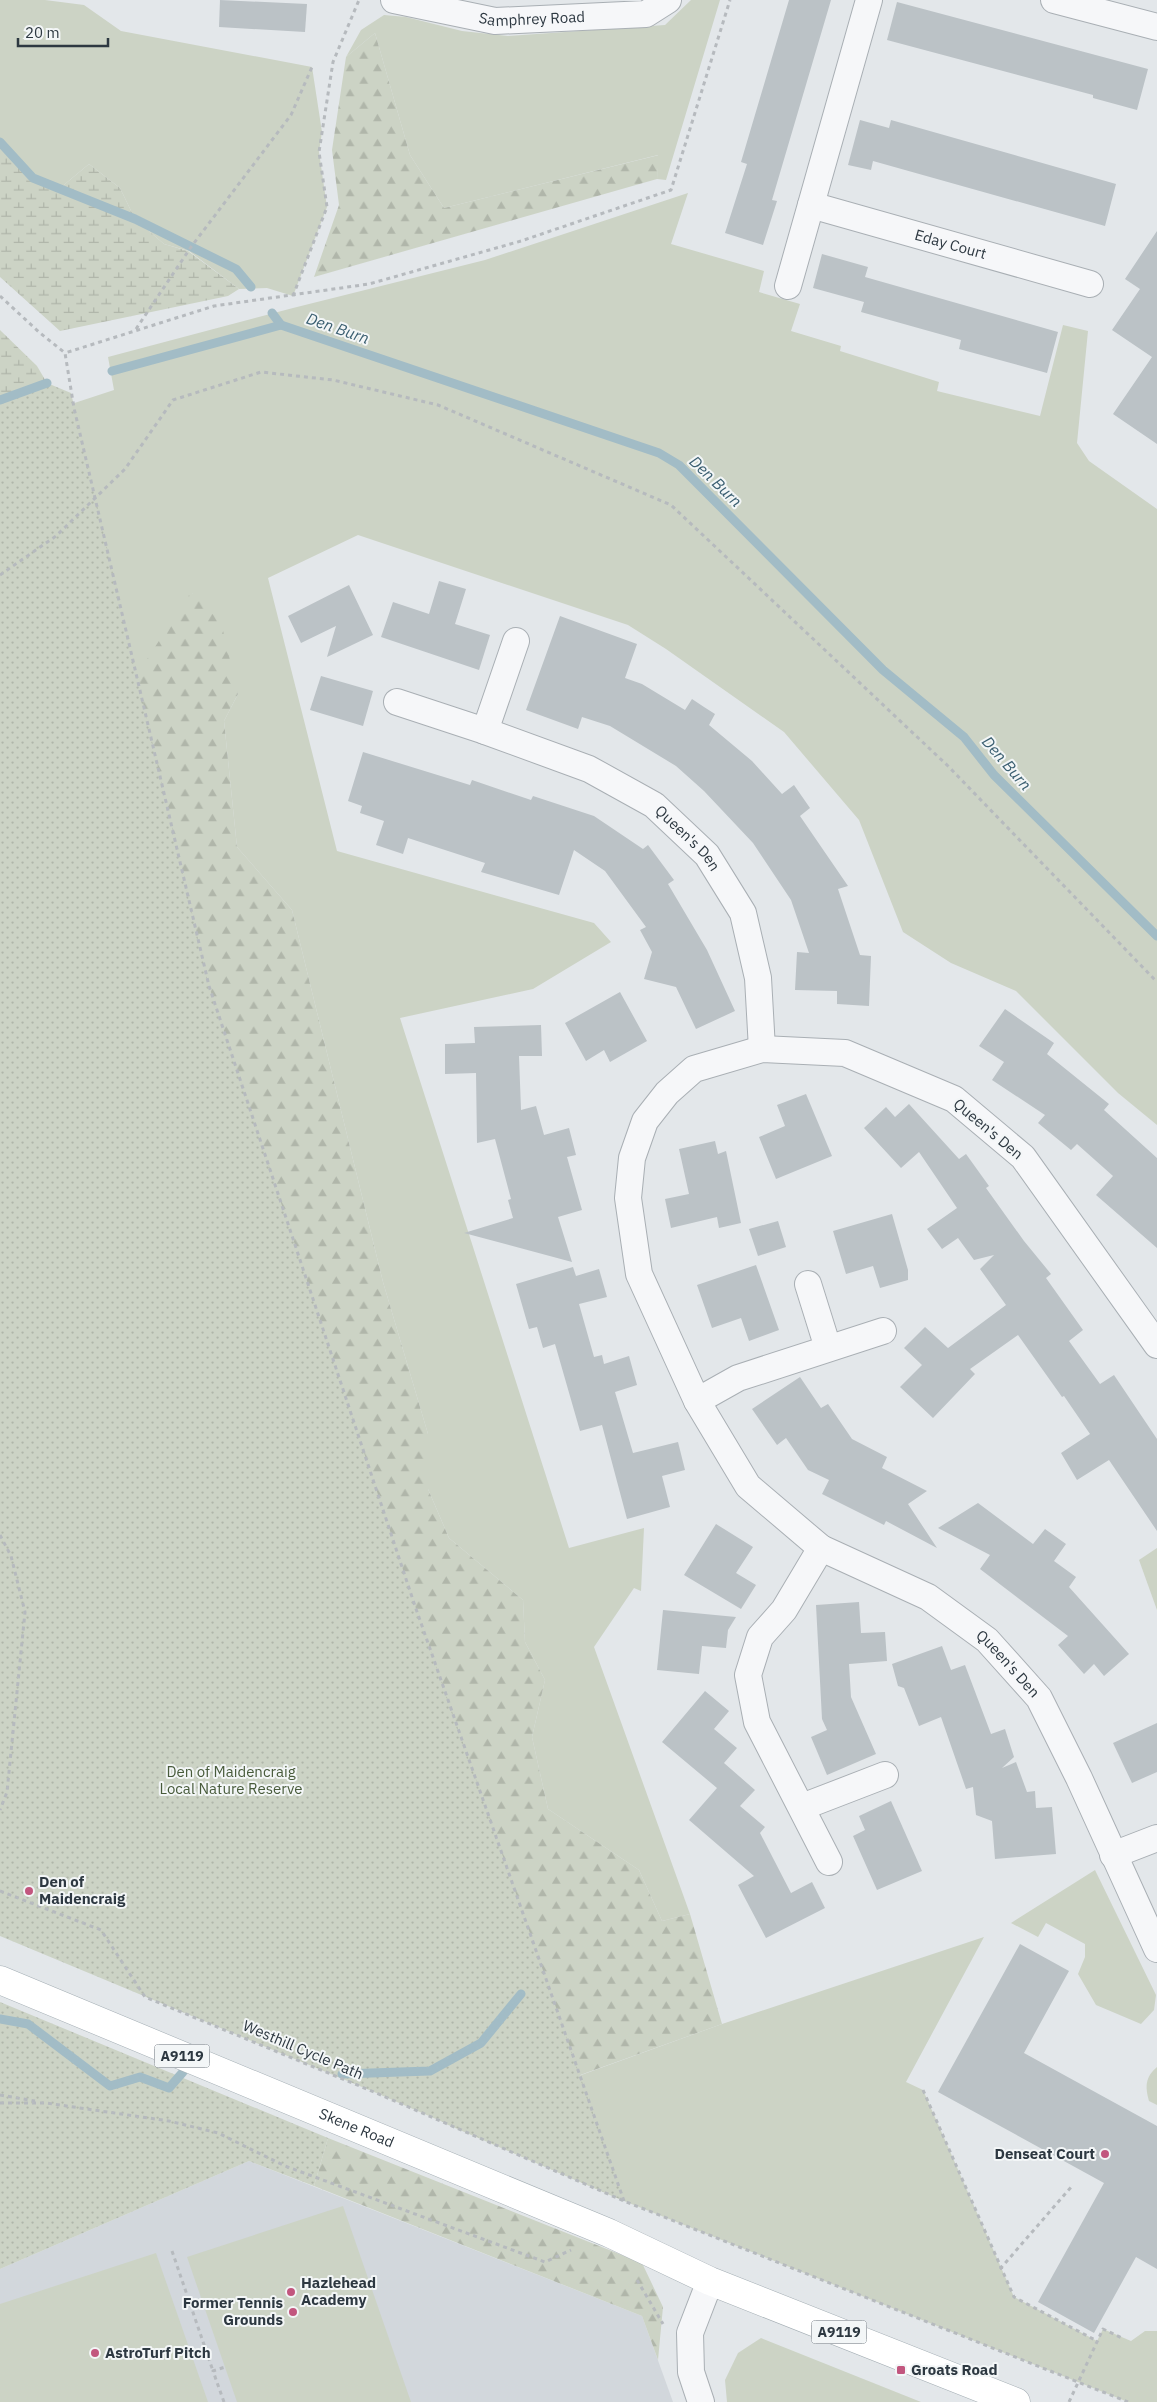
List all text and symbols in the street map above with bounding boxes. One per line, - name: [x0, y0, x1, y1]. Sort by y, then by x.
- street label: Samphrey Road: [477, 7, 585, 30]
- scale bar: [18, 15, 108, 47]
- text: 20 m: [25, 23, 60, 42]
- street label: Eday Court: [913, 225, 989, 263]
- water label: Den Burn: [304, 308, 372, 348]
- water label: Den Burn: [686, 451, 746, 511]
- water label: Den Burn: [978, 732, 1036, 794]
- street label: Queen's Den: [651, 801, 725, 874]
- street label: Queen's Den: [950, 1094, 1027, 1163]
- street label: Queen's Den: [973, 1625, 1044, 1701]
- park label: Den of Maidencraig Local Nature Reserve: [160, 1762, 302, 1798]
- place label: Den of Maidencraig: [39, 1872, 126, 1908]
- marker: Den of Maidencraig: [23, 1885, 35, 1897]
- street label: Westhill Cycle Path: [240, 2016, 366, 2083]
- road number: A9119: [154, 2044, 210, 2068]
- street label: Skene Road: [316, 2104, 397, 2152]
- place label: Denseat Court: [994, 2144, 1095, 2163]
- marker: Denseat Court: [1099, 2148, 1111, 2160]
- place label: Hazlehead Academy: [301, 2273, 376, 2309]
- marker: Hazlehead Academy: [285, 2286, 297, 2298]
- place label: Former Tennis Grounds: [183, 2293, 283, 2329]
- marker: Former Tennis Grounds: [287, 2306, 299, 2318]
- road number: A9119: [812, 2320, 866, 2344]
- place label: AstroTurf Pitch: [105, 2343, 211, 2362]
- marker: AstroTurf Pitch: [89, 2347, 101, 2359]
- place label: Groats Road: [911, 2360, 998, 2379]
- marker: Groats Road: [895, 2364, 907, 2376]

